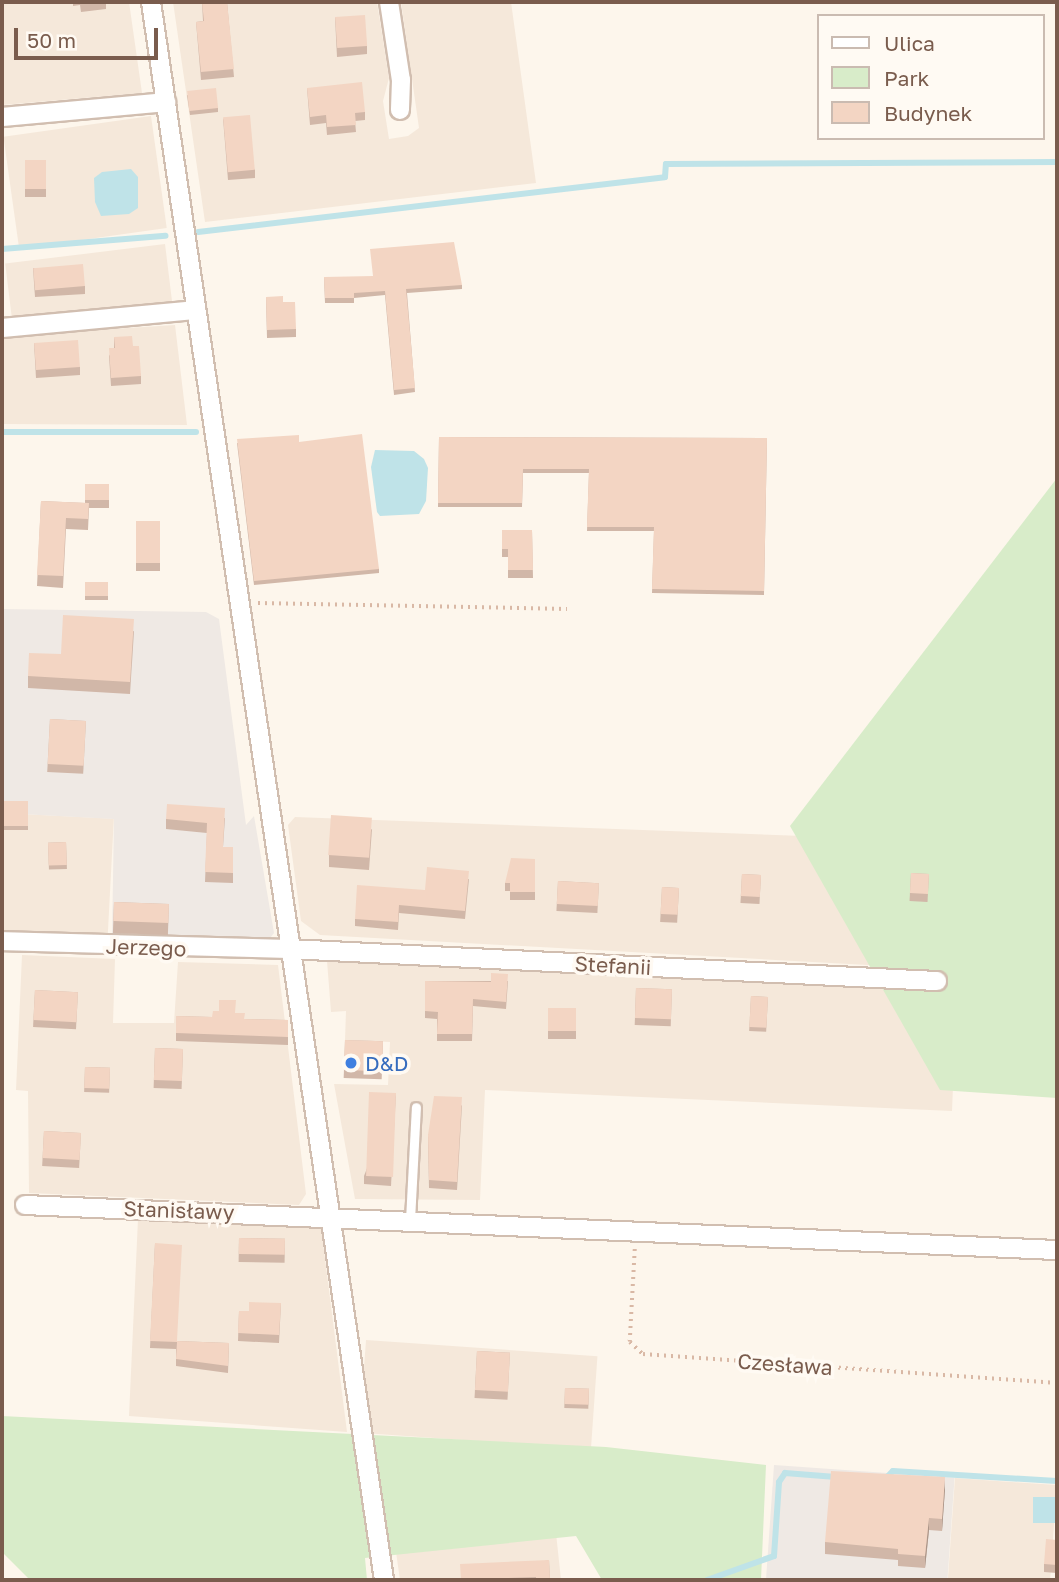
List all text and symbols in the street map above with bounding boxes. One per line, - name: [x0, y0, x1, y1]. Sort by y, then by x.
- scale bar: [18, 14, 161, 58]
- legend: [818, 14, 1045, 140]
- text: 50 m: [27, 27, 76, 53]
- text: Ulica: [884, 30, 935, 56]
- text: Park: [884, 65, 929, 91]
- text: Budynek: [884, 100, 972, 126]
- street label: Jerzego: [105, 933, 187, 961]
- street label: Stefanii: [574, 950, 652, 980]
- place label: D&D: [365, 1050, 408, 1076]
- marker: D&D: [343, 1055, 359, 1071]
- street label: Stanisławy: [123, 1195, 235, 1225]
- street label: Czesława: [737, 1348, 833, 1380]

